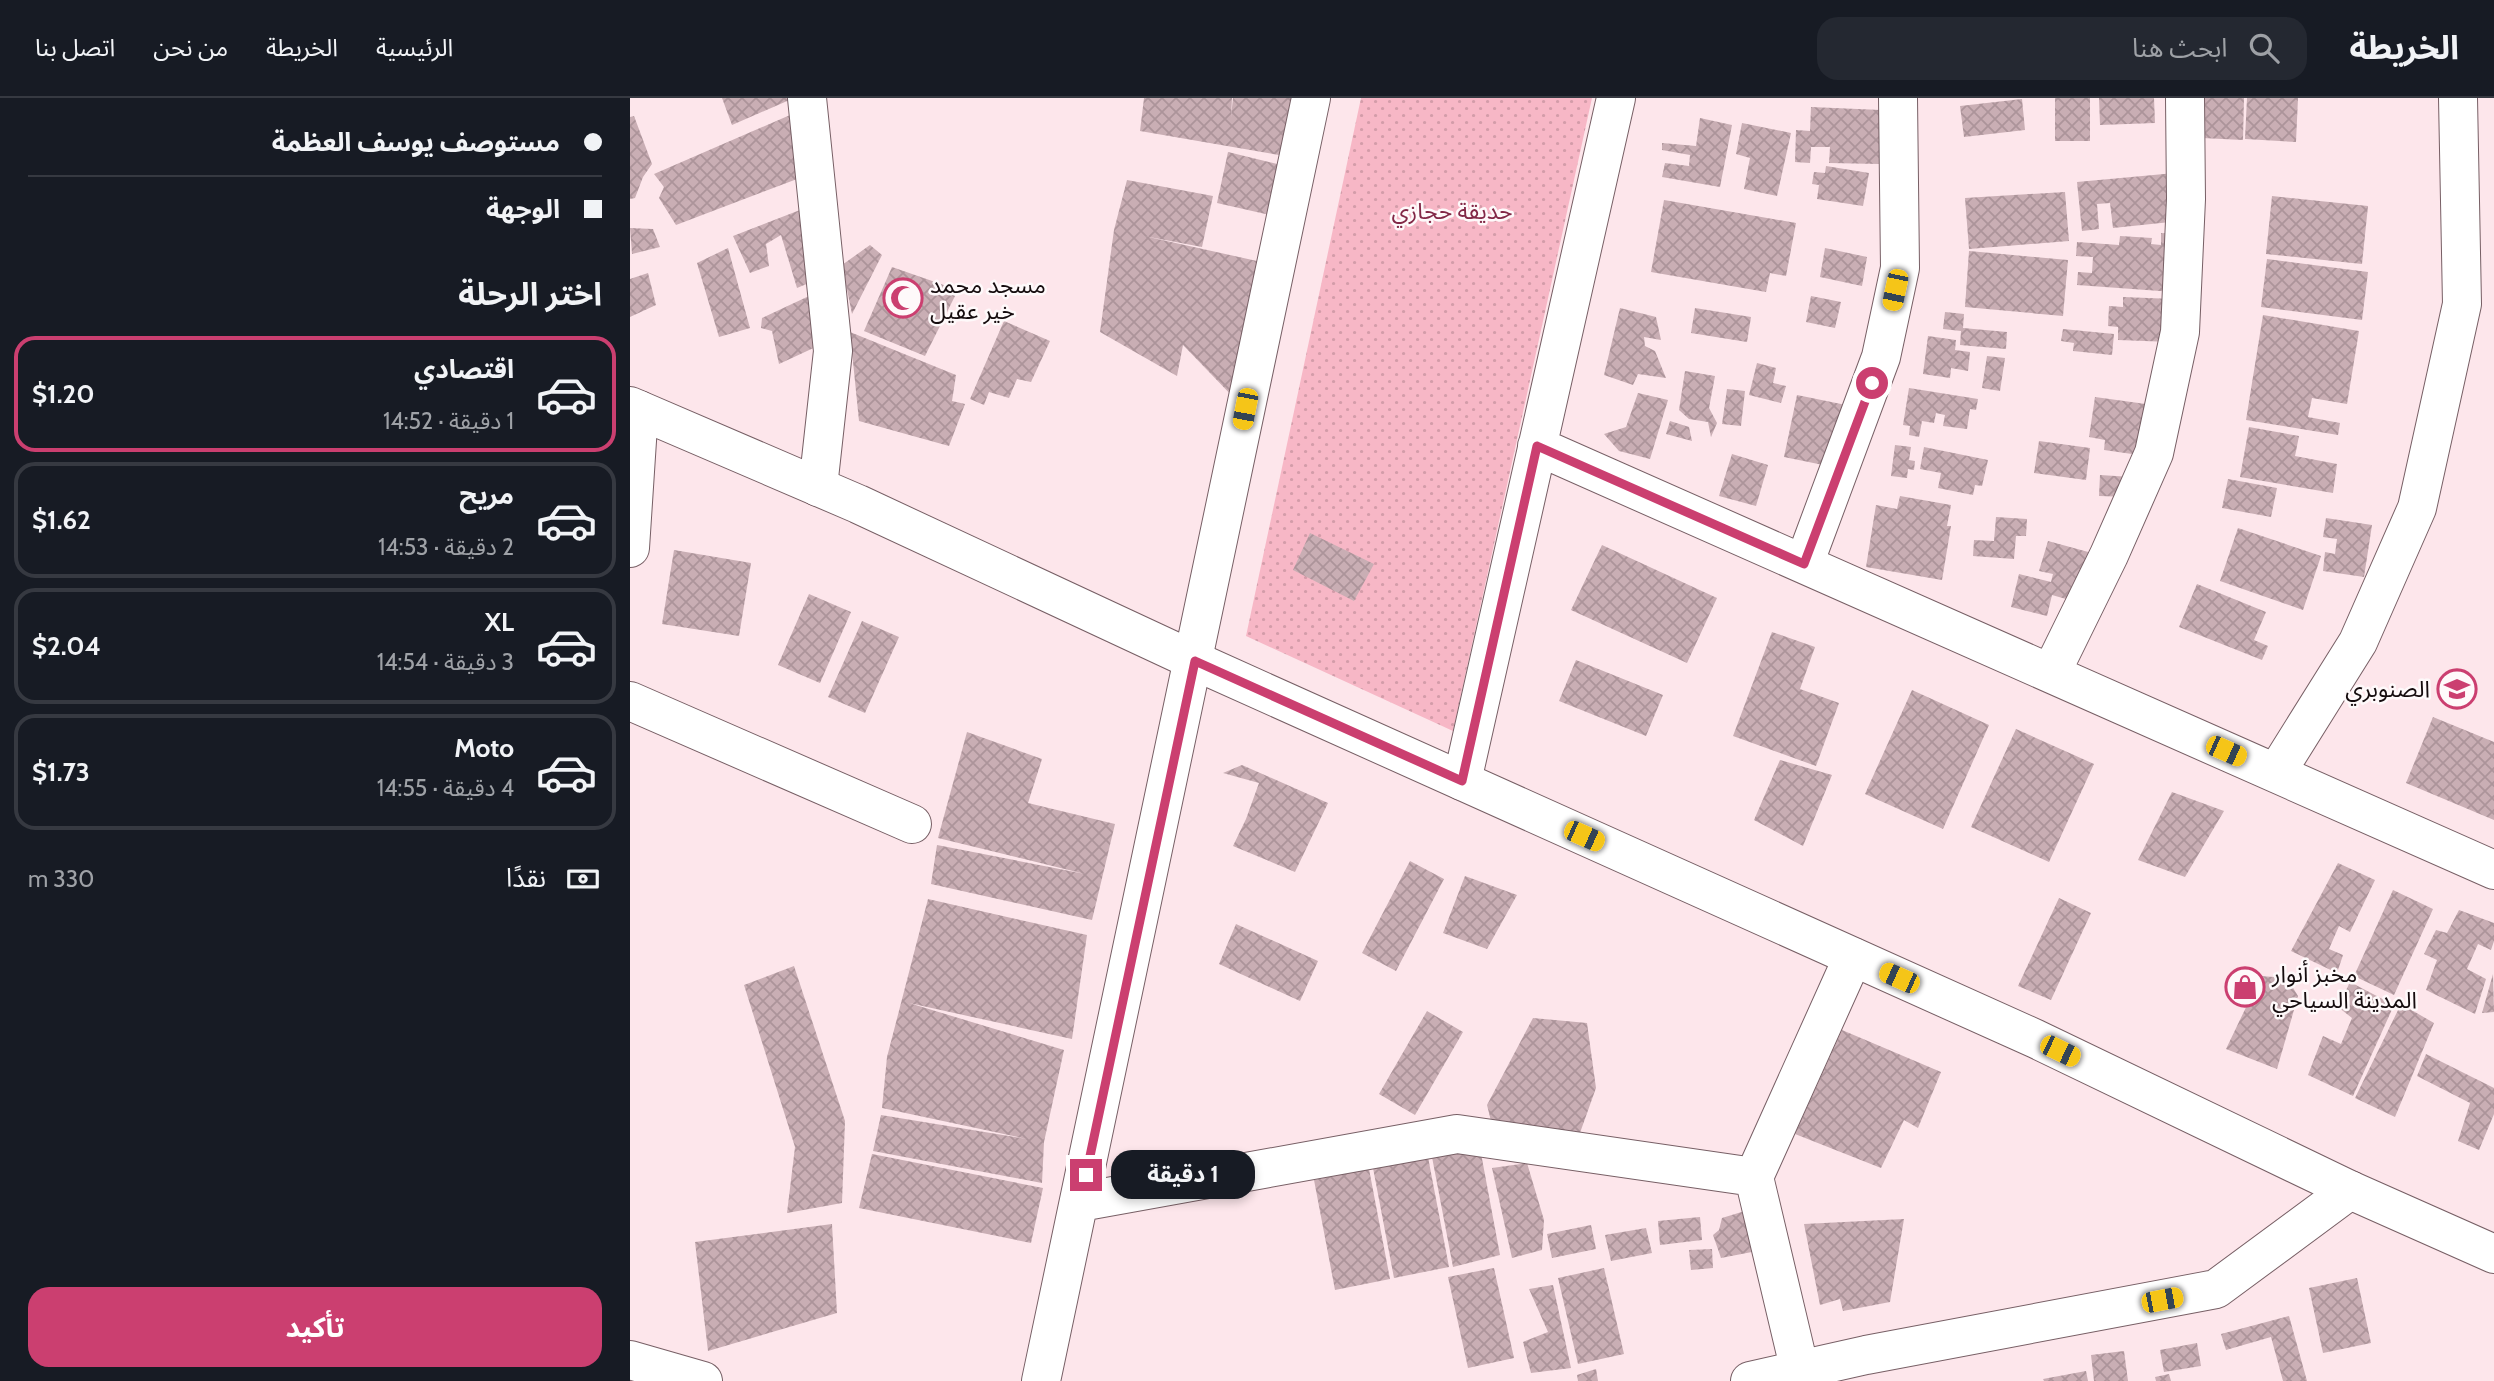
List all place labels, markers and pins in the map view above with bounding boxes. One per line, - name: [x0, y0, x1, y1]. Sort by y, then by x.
- place label: مسجد محمد خير عقيل: [930, 271, 1046, 325]
- mosque icon: مسجد محمد خير عقيل: [882, 277, 924, 319]
- school or university icon: الصنوبري: [2436, 668, 2478, 710]
- place label: الصنوبري: [2345, 675, 2430, 706]
- place label: مخبز أنوار المدينة السياحي: [2271, 960, 2417, 1017]
- shop icon: مخبز أنوار المدينة السياحي: [2224, 966, 2266, 1008]

